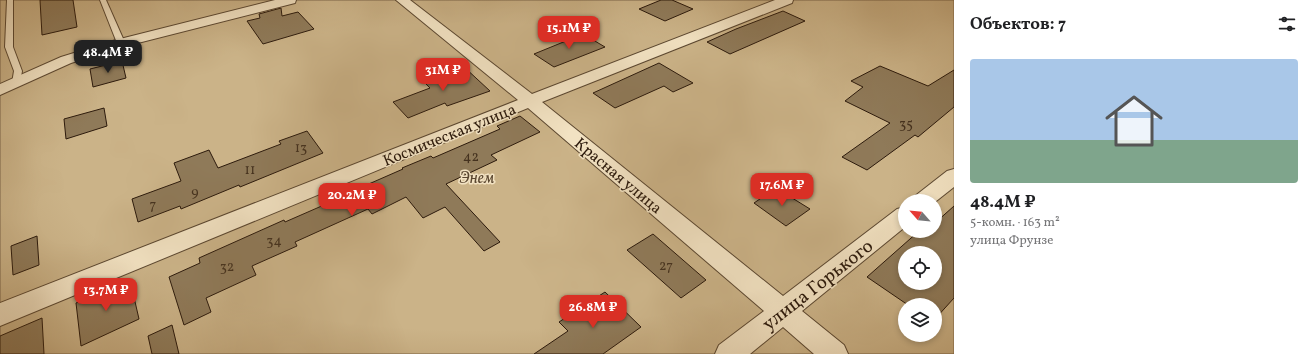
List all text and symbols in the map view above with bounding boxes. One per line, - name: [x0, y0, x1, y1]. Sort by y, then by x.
- text: Объектов: 7: [970, 13, 1066, 36]
- icon: filters: [1276, 13, 1298, 35]
- pin: 15.1M ₽: [532, 16, 606, 50]
- text: 15.1M ₽: [547, 20, 591, 38]
- pin: 48.4M ₽: [71, 40, 145, 74]
- text: 48.4M ₽: [83, 44, 133, 62]
- pin: 31M ₽: [415, 58, 471, 92]
- text: 31M ₽: [425, 62, 461, 80]
- icon: home: [1098, 85, 1170, 157]
- street label: Космическая улица: [380, 99, 520, 173]
- house number: 35: [899, 115, 913, 134]
- street label: Красная улица: [569, 133, 666, 220]
- house number: 13: [295, 139, 307, 158]
- house number: 42: [463, 148, 479, 167]
- house number: 11: [245, 161, 255, 180]
- park label: Энем: [459, 168, 495, 190]
- pin: 17.6M ₽: [745, 173, 819, 207]
- text: 17.6M ₽: [759, 177, 805, 195]
- house number: 9: [191, 183, 199, 202]
- pin: 20.2M ₽: [315, 183, 389, 217]
- text: 20.2M ₽: [327, 187, 377, 205]
- text: 48.4M ₽: [970, 191, 1036, 214]
- north arrow: [898, 194, 942, 238]
- map controls: [898, 194, 942, 342]
- house number: 7: [150, 196, 157, 215]
- text: 5-комн. · 163 m²: [970, 214, 1060, 232]
- house number: 34: [266, 232, 282, 251]
- text: улица Фрунзе: [970, 232, 1053, 250]
- street label: улица Горького: [757, 234, 879, 337]
- button: locate: [898, 246, 942, 290]
- house number: 27: [659, 257, 673, 276]
- house number: 32: [220, 258, 234, 277]
- pin: 13.7M ₽: [69, 278, 143, 312]
- text: 13.7M ₽: [83, 282, 129, 300]
- pin: 26.8M ₽: [556, 295, 630, 329]
- button: layers: [898, 298, 942, 342]
- text: 26.8M ₽: [569, 299, 617, 317]

